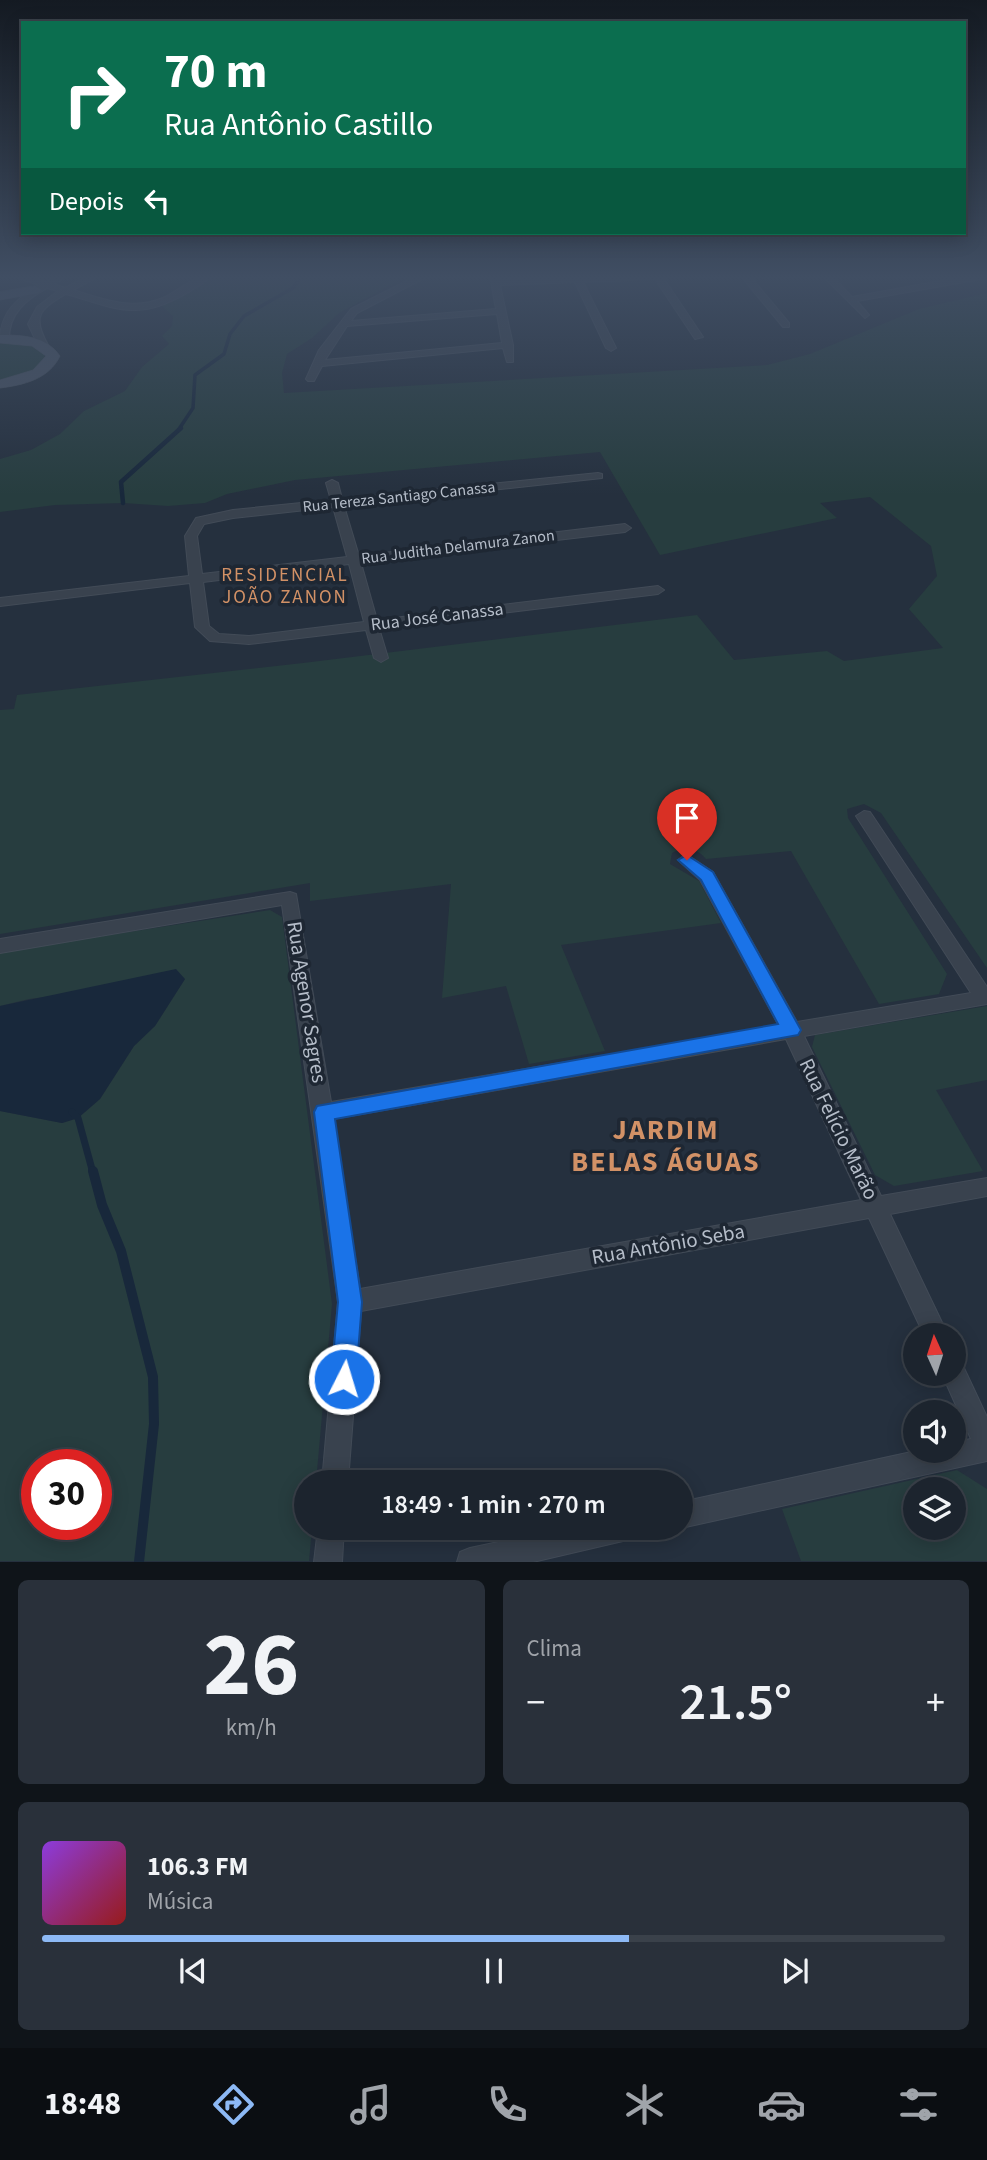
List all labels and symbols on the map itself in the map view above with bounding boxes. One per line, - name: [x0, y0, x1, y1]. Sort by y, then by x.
- street label: Rua Tereza Santiago Canassa: [302, 476, 496, 518]
- street label: Rua Juditha Delamura Zanon: [360, 524, 556, 570]
- district label: RESIDENCIAL JOÃO ZANON: [221, 562, 349, 611]
- street label: Rua José Canassa: [369, 596, 505, 638]
- pin: [657, 788, 717, 860]
- street label: Rua Agenor Sagres: [279, 919, 335, 1085]
- street label: Rua Felício Marão: [792, 1053, 886, 1205]
- district label: JARDIM BELAS ÁGUAS: [571, 1110, 761, 1182]
- street label: Rua Antônio Seba: [589, 1216, 747, 1272]
- north arrow: [903, 1323, 966, 1386]
- position arrow: [307, 1342, 381, 1416]
- speed limit sign: 30: [21, 1449, 112, 1540]

